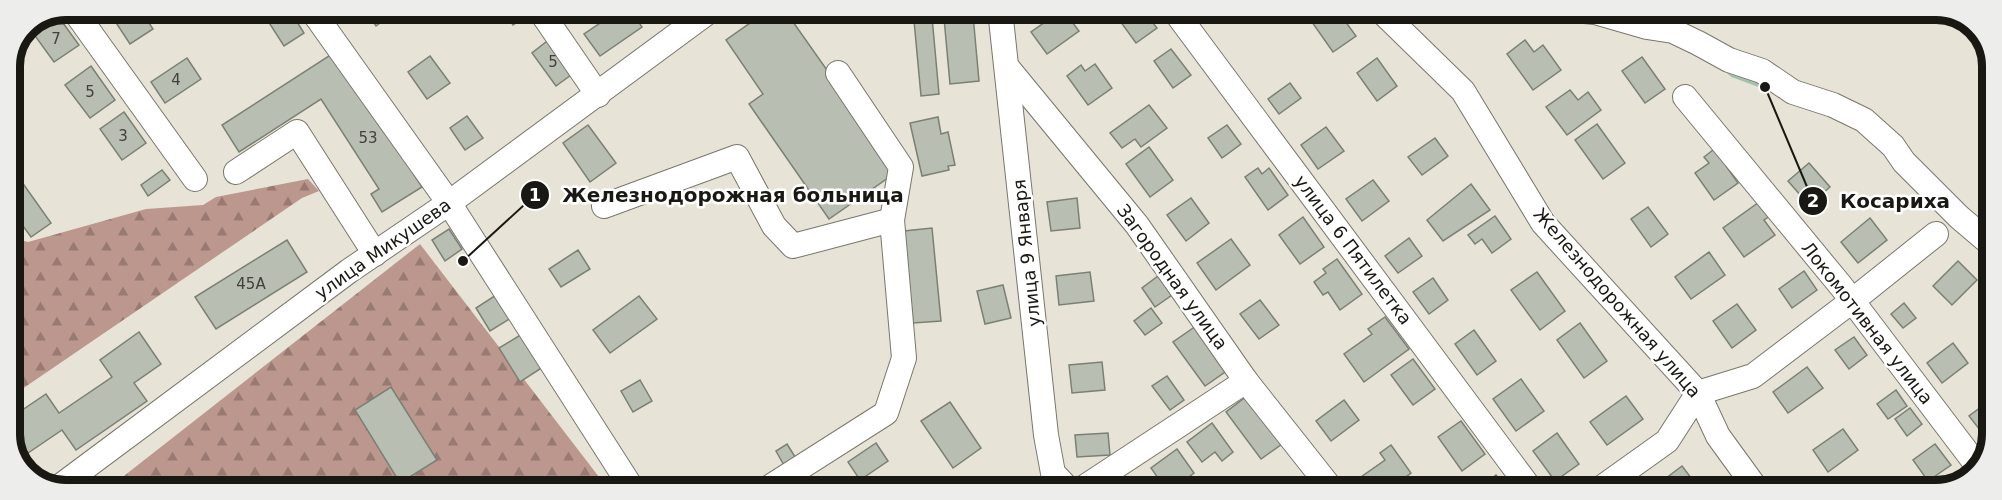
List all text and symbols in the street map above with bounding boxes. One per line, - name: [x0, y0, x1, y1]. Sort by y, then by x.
- house number: 7: [51, 30, 61, 48]
- house number: 5: [548, 53, 558, 71]
- house number: 4: [171, 71, 181, 89]
- house number: 5: [85, 83, 95, 101]
- house number: 3: [118, 127, 128, 145]
- house number: 53: [358, 129, 378, 147]
- street label: улица 6 Пятилетка: [1290, 171, 1416, 329]
- callout: Железнодорожная больница: [520, 176, 916, 214]
- street label: улица 9 Января: [1008, 178, 1045, 328]
- callout: Косариха: [1798, 182, 1962, 220]
- text: Железнодорожная больница: [562, 183, 904, 207]
- text: 1: [529, 184, 541, 205]
- text: Косариха: [1840, 189, 1950, 213]
- text: 2: [1807, 190, 1819, 211]
- street label: улица Микушева: [311, 194, 455, 303]
- street label: Загородная улица: [1113, 200, 1232, 353]
- street label: Железнодорожная улица: [1529, 204, 1705, 402]
- street label: Локомотивная улица: [1797, 237, 1937, 408]
- house number: 45А: [236, 275, 266, 293]

